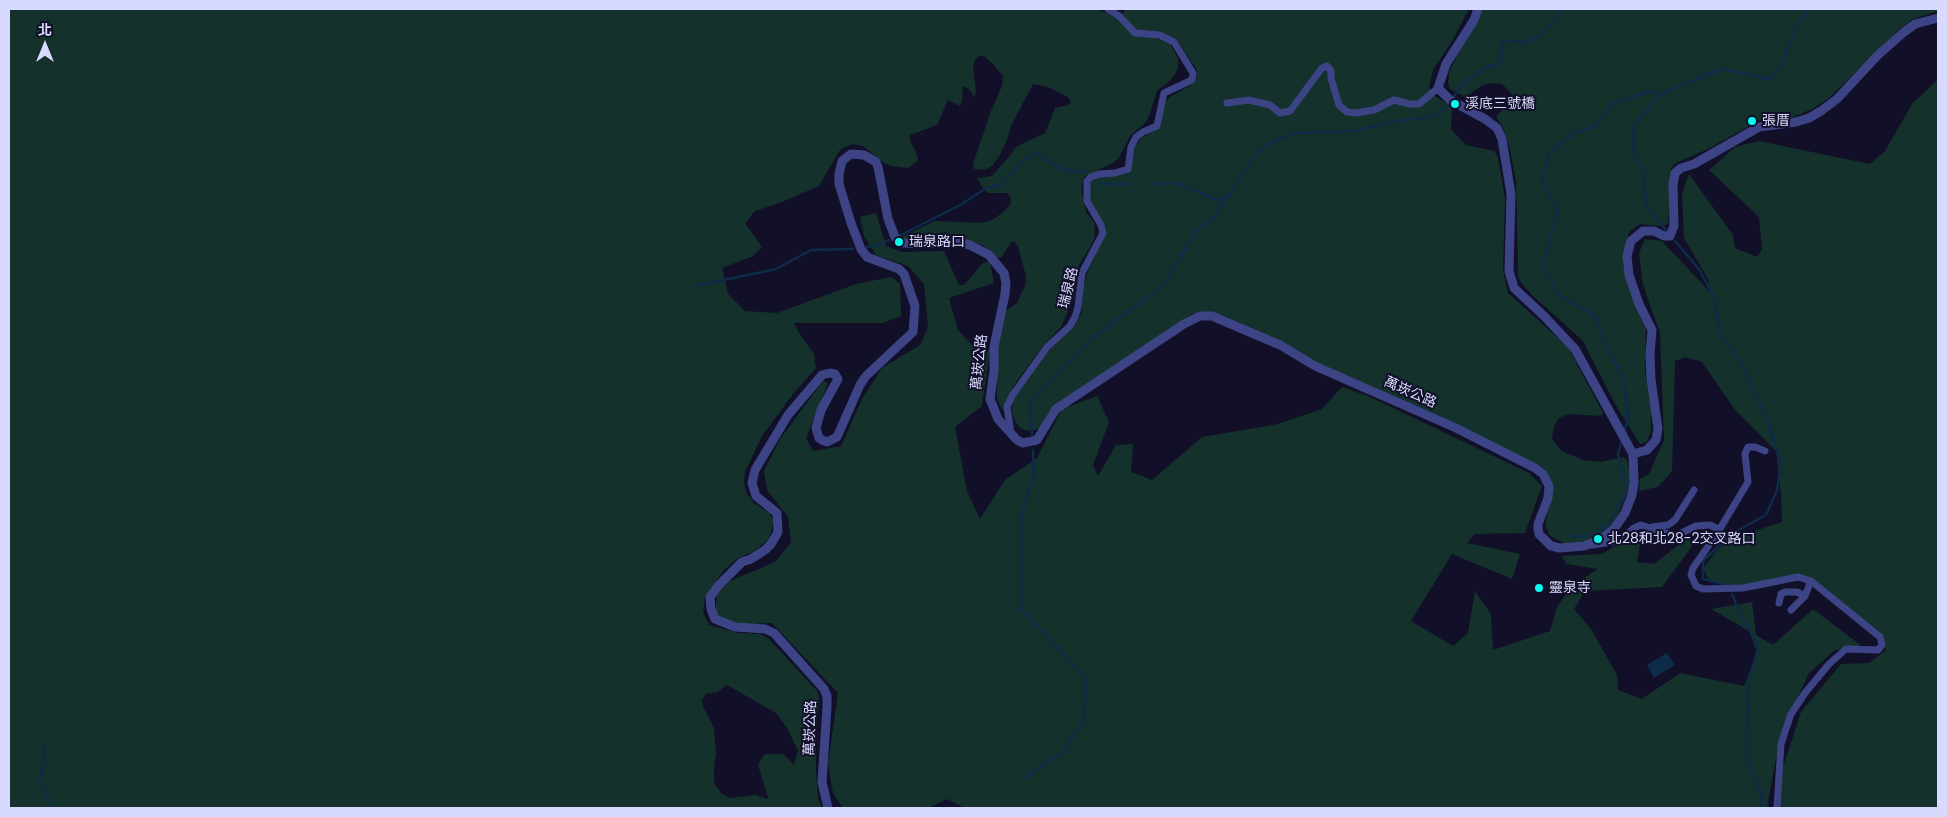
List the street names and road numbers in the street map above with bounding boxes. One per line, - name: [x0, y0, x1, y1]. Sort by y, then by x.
- street label: 瑞泉路: [1056, 266, 1082, 310]
- street label: 萬崁公路: [969, 333, 991, 391]
- street label: 萬崁公路: [1381, 374, 1439, 412]
- street label: 萬崁公路: [802, 700, 820, 756]

